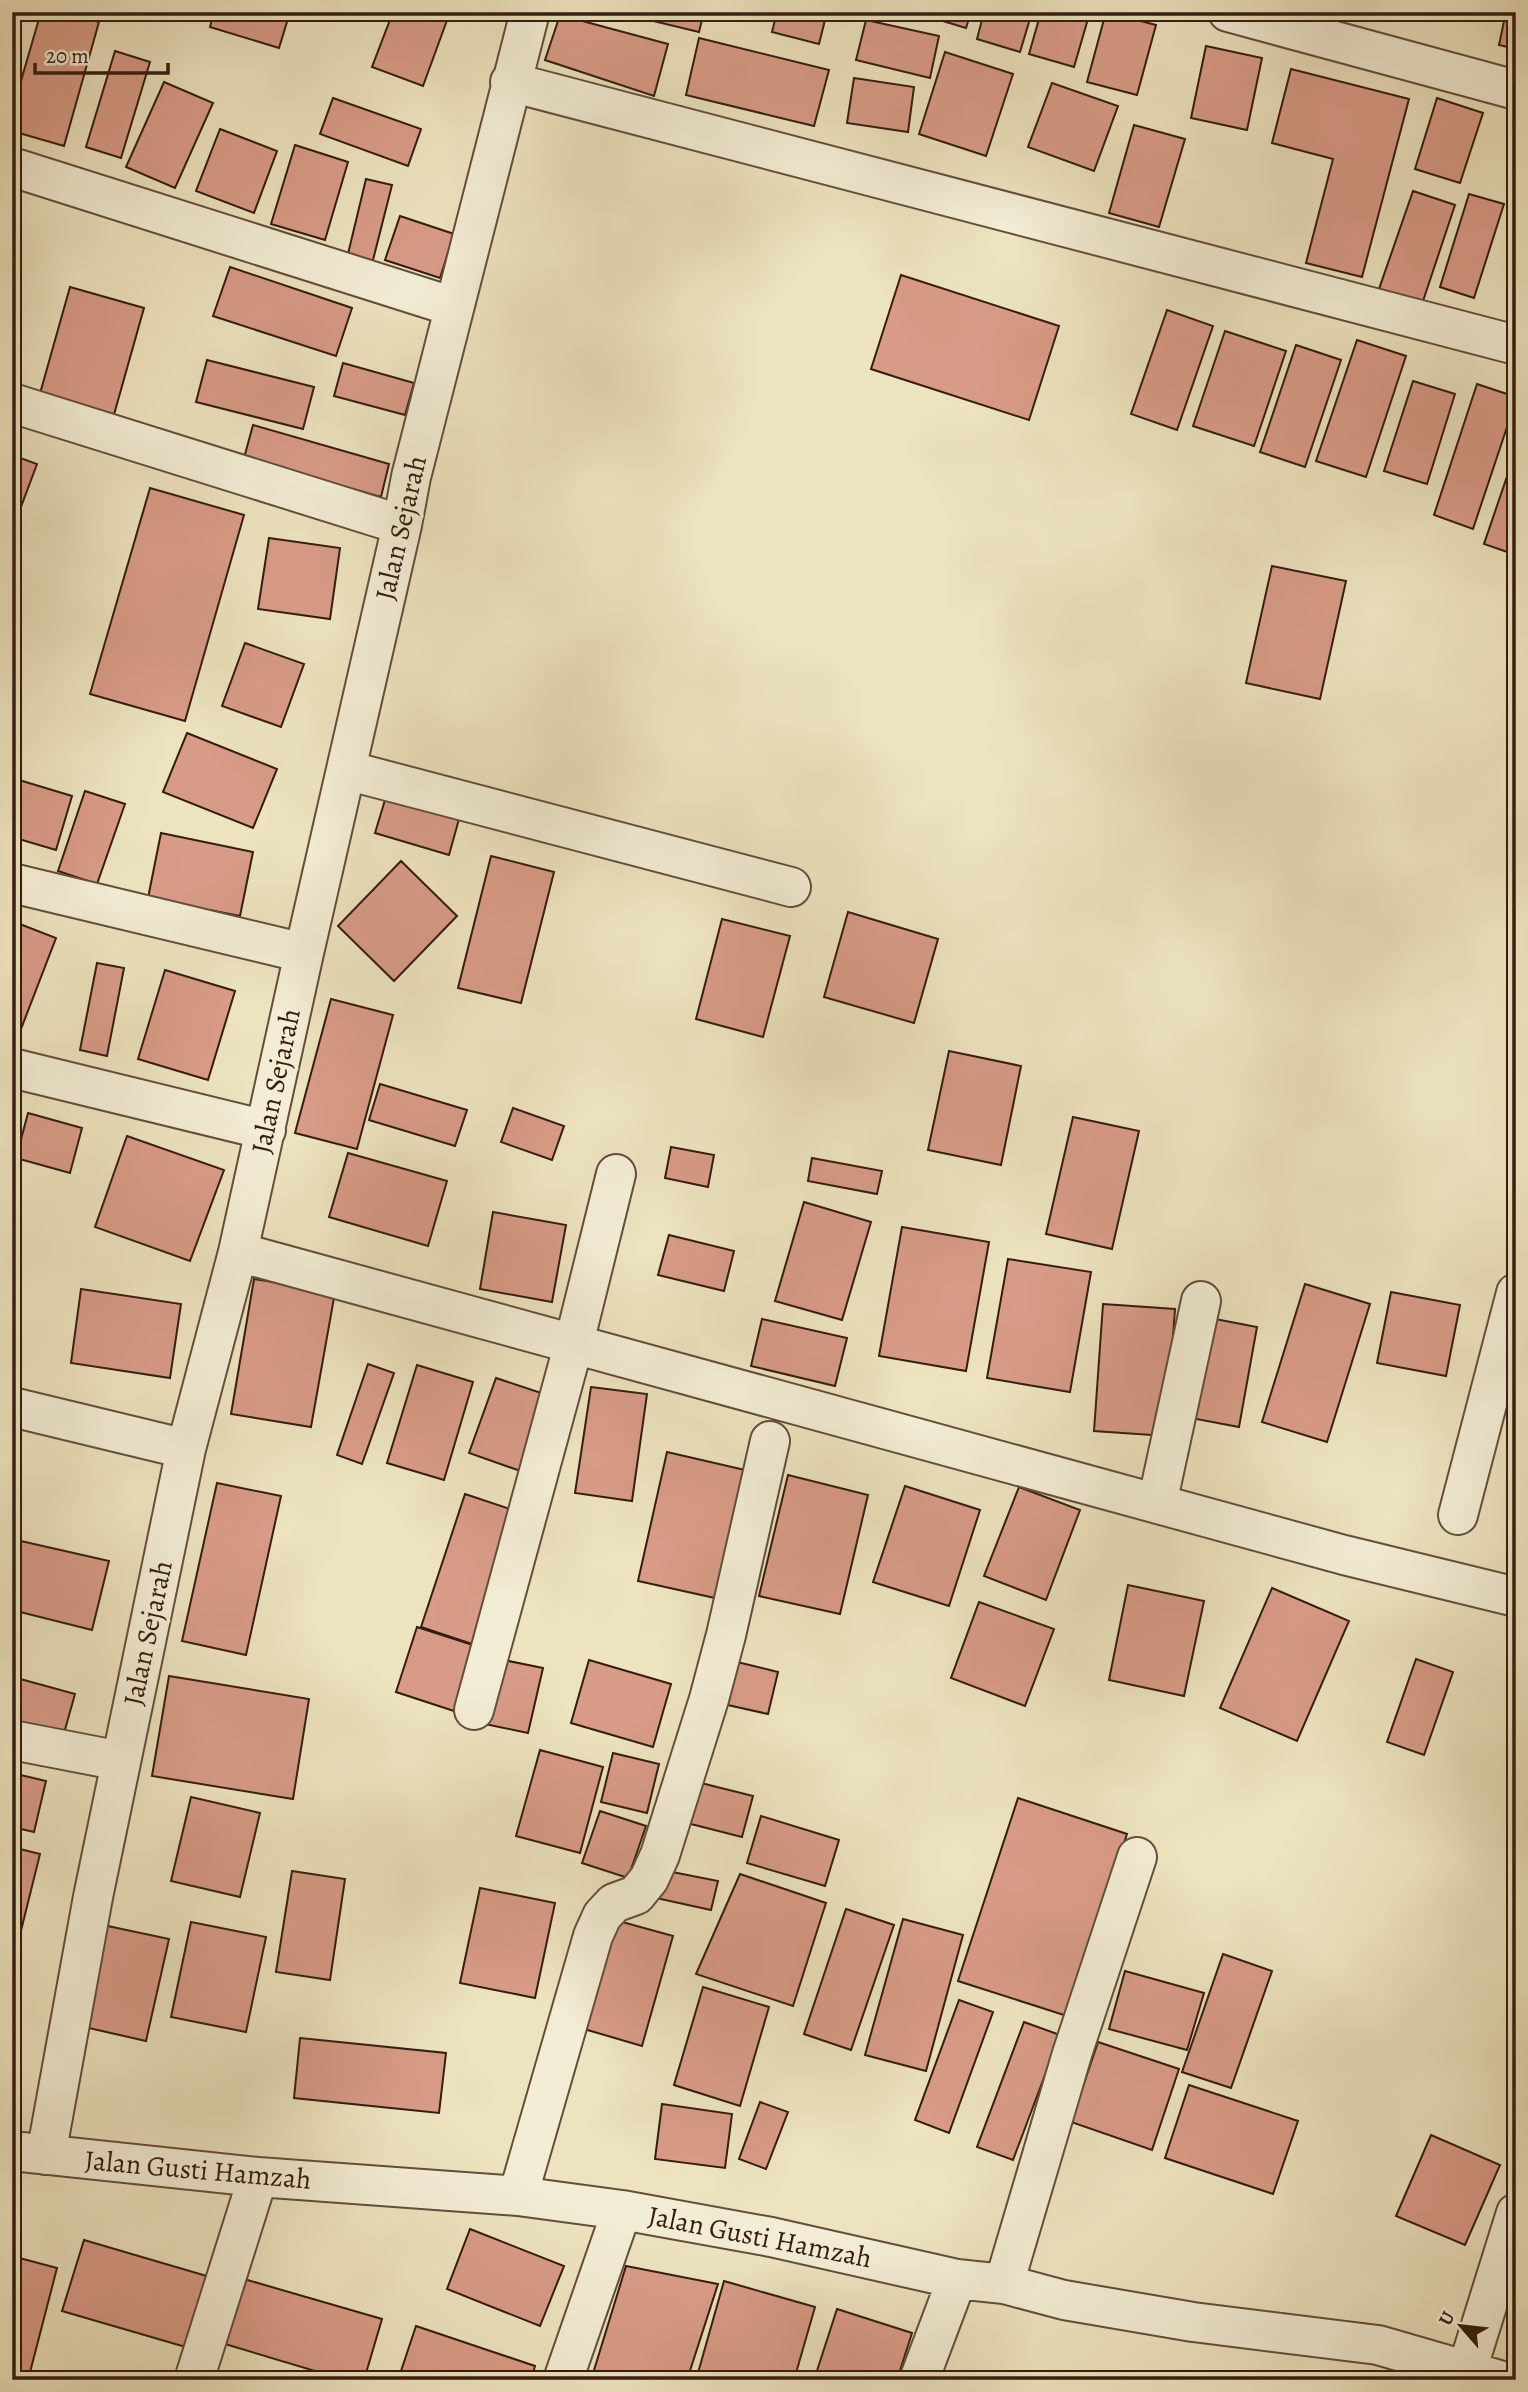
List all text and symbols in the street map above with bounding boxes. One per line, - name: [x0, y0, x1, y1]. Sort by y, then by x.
- scale bar: [35, 32, 168, 76]
- text: 20 m: [46, 42, 89, 70]
- street label: Jalan Sejarah: [366, 452, 436, 604]
- street label: Jalan Sejarah: [242, 1005, 310, 1157]
- street label: Jalan Sejarah: [114, 1557, 182, 1709]
- street label: Jalan Gusti Hamzah: [83, 2141, 313, 2199]
- street label: Jalan Gusti Hamzah: [645, 2197, 875, 2277]
- north arrow: [1426, 2290, 1496, 2360]
- text: U: [1432, 2306, 1462, 2330]

